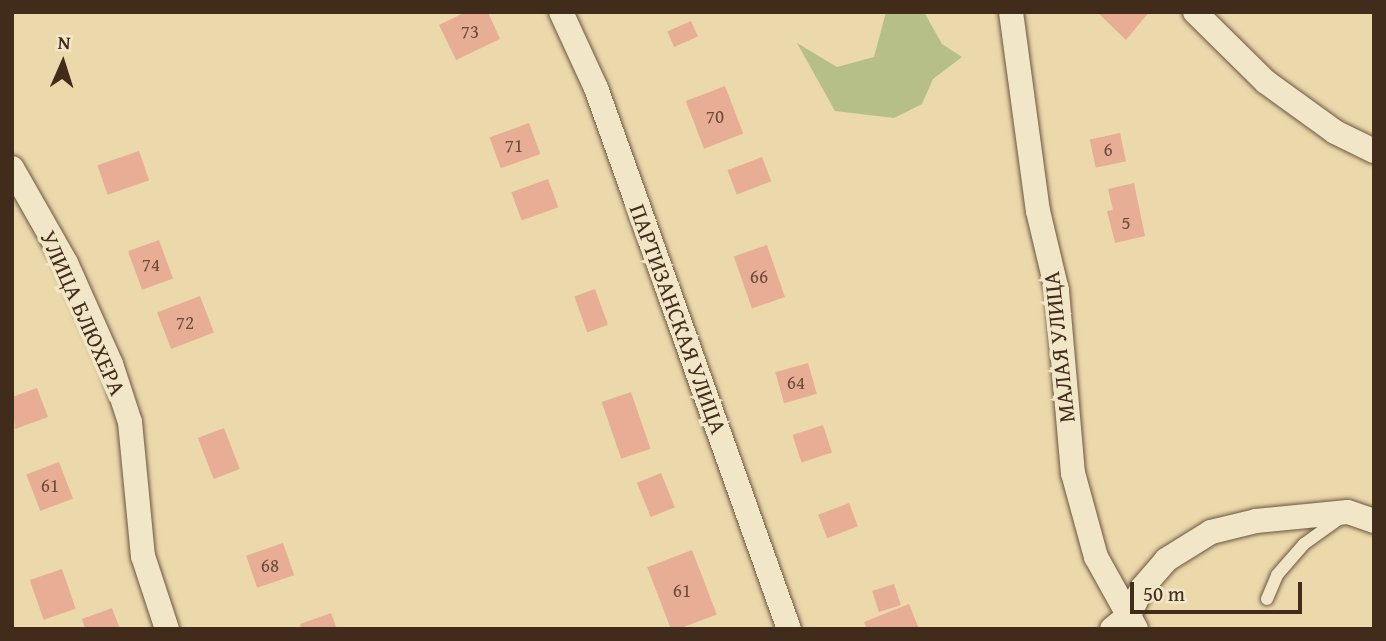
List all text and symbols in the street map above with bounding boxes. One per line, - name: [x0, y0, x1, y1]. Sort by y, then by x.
- house number: 73: [461, 21, 479, 43]
- north arrow: [28, 28, 98, 98]
- text: N: [57, 28, 71, 56]
- house number: 70: [706, 106, 724, 128]
- house number: 71: [505, 135, 523, 157]
- house number: 6: [1103, 139, 1113, 161]
- street label: ПАРТИЗАНСКАЯ УЛИЦА: [624, 200, 732, 438]
- house number: 5: [1121, 212, 1131, 234]
- street label: УЛИЦА БЛЮХЕРА: [34, 226, 132, 400]
- house number: 74: [142, 254, 160, 276]
- house number: 66: [750, 266, 768, 288]
- street label: МАЛАЯ УЛИЦА: [1037, 270, 1081, 424]
- house number: 72: [176, 312, 194, 334]
- house number: 64: [787, 372, 805, 394]
- house number: 61: [41, 475, 59, 497]
- house number: 68: [261, 555, 279, 577]
- scale bar: [1134, 568, 1306, 612]
- text: 50 m: [1143, 578, 1185, 609]
- house number: 61: [673, 580, 691, 602]

